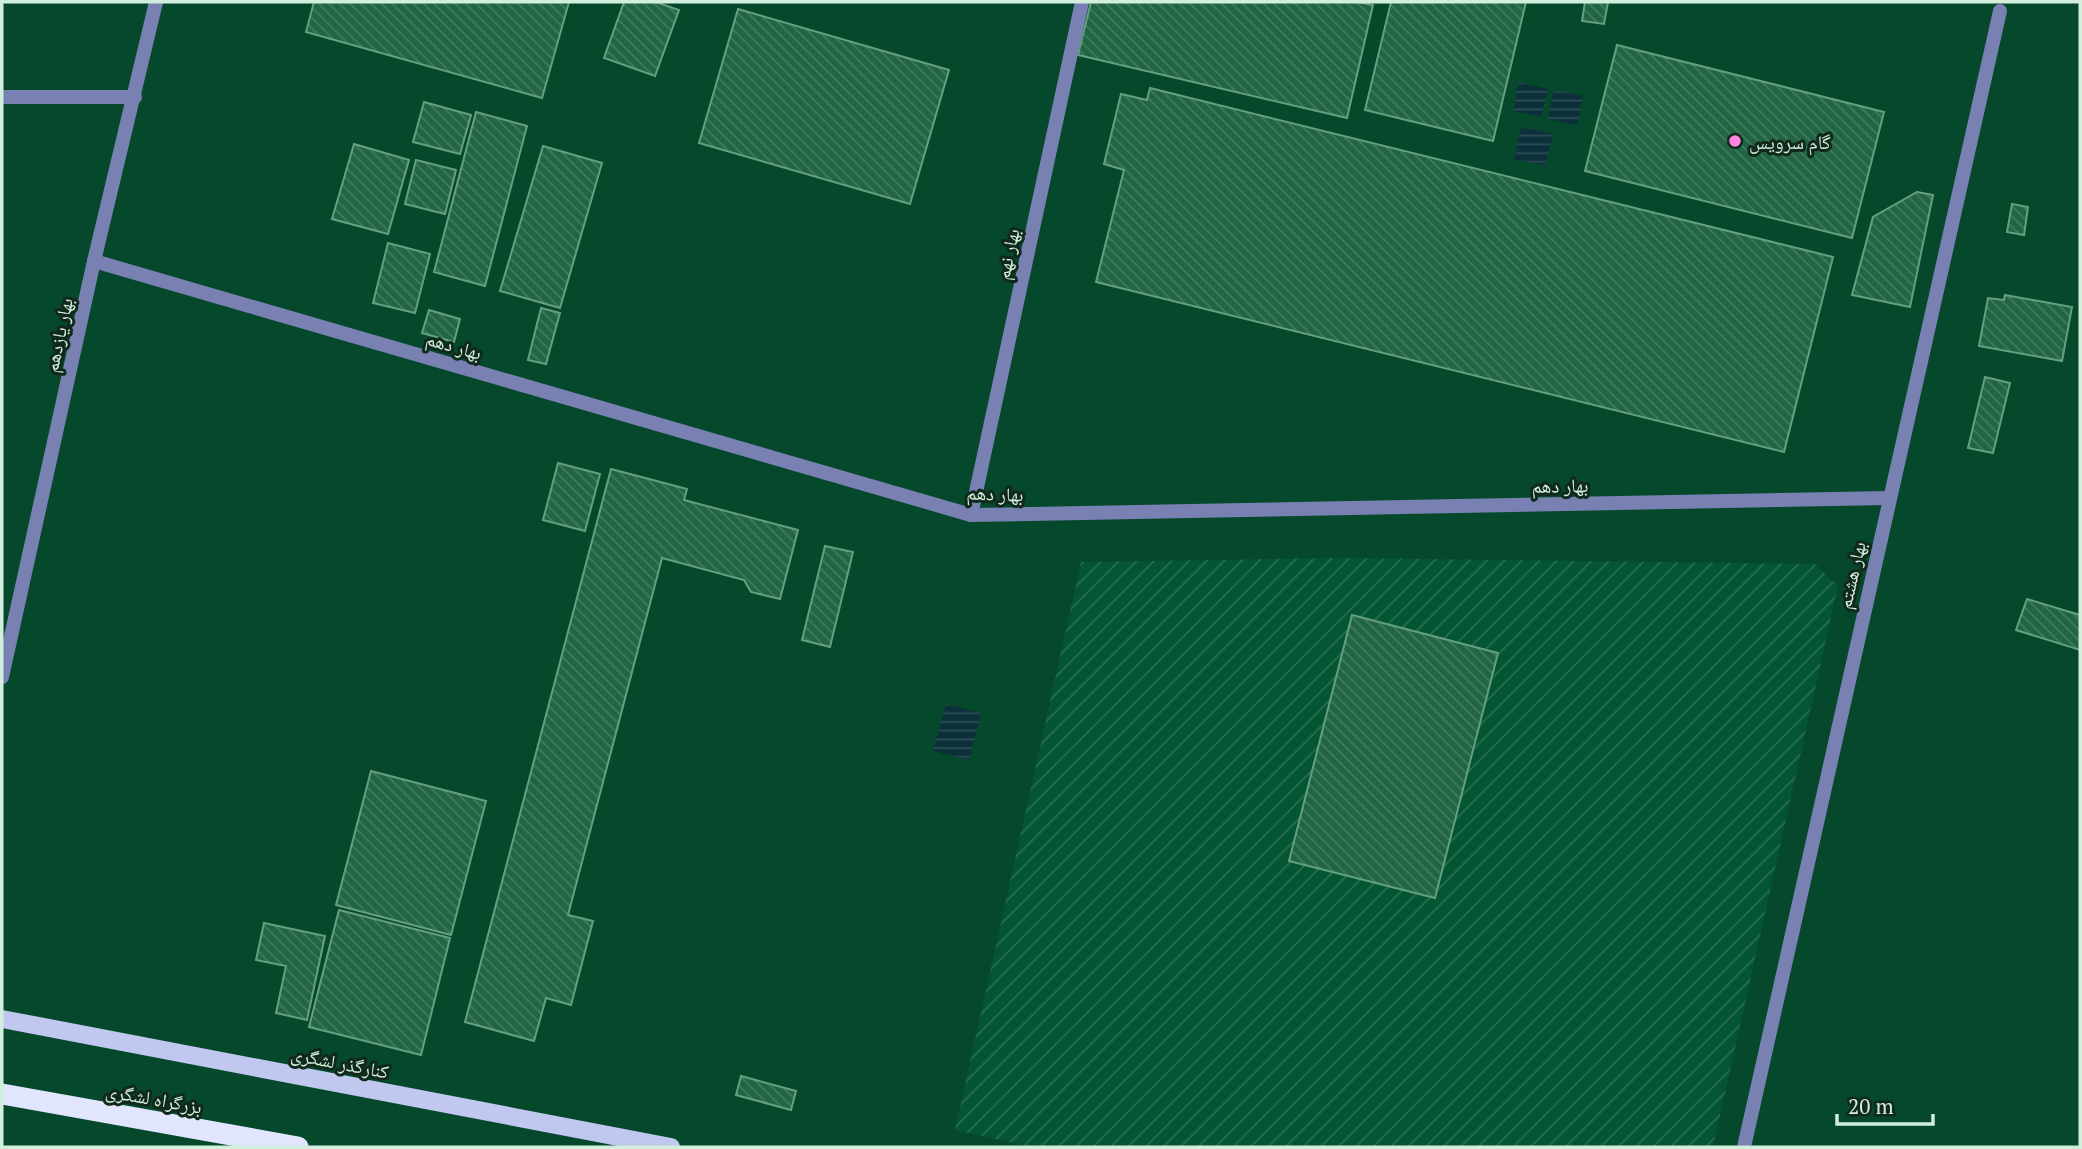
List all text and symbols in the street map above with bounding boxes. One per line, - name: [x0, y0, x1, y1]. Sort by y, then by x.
- place label: گام سرویس: [1749, 129, 1831, 156]
- marker: گام سرویس: [1727, 133, 1743, 149]
- street label: بهار نهم: [989, 226, 1026, 282]
- street label: بهار یازدهم: [38, 296, 79, 375]
- street label: بهار دهم: [423, 325, 485, 366]
- street label: بهار دهم: [1531, 472, 1589, 499]
- street label: بهار دهم: [966, 480, 1024, 507]
- street label: بهار هشتم: [1831, 539, 1872, 611]
- street label: کنارگذر لشگری: [289, 1040, 391, 1084]
- street label: بزرگراه لشگری: [104, 1077, 204, 1119]
- scale bar: [1837, 1082, 1933, 1126]
- text: 20 m: [1848, 1092, 1894, 1120]

